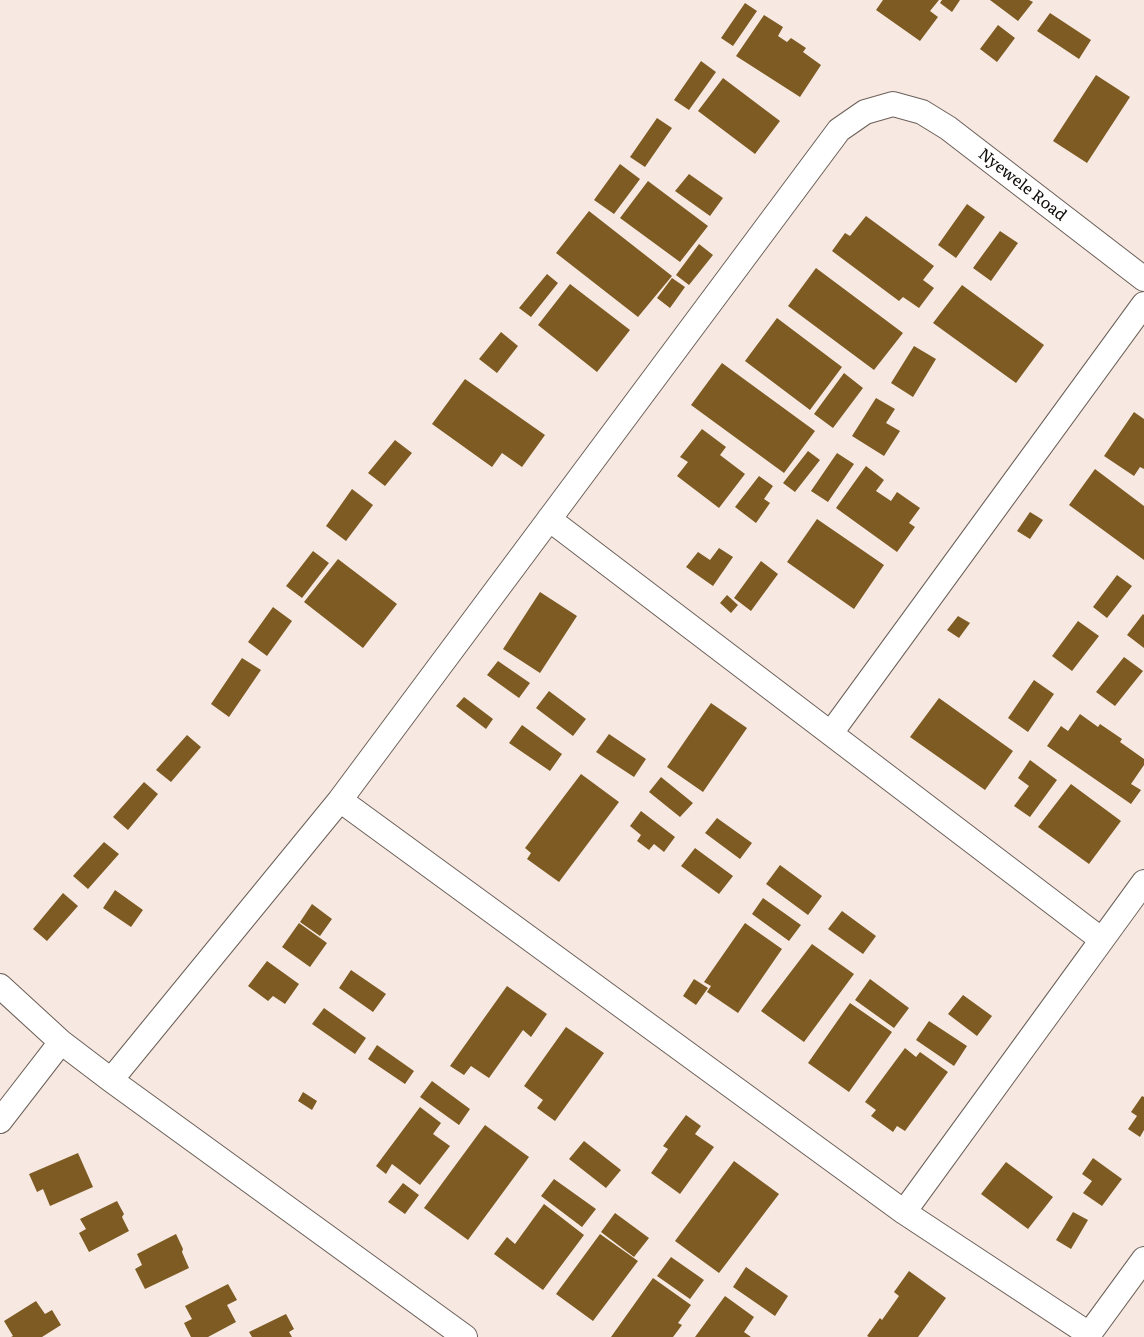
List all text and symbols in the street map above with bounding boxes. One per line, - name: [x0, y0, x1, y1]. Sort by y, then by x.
- street label: Nyewele Road: [974, 145, 1070, 225]

